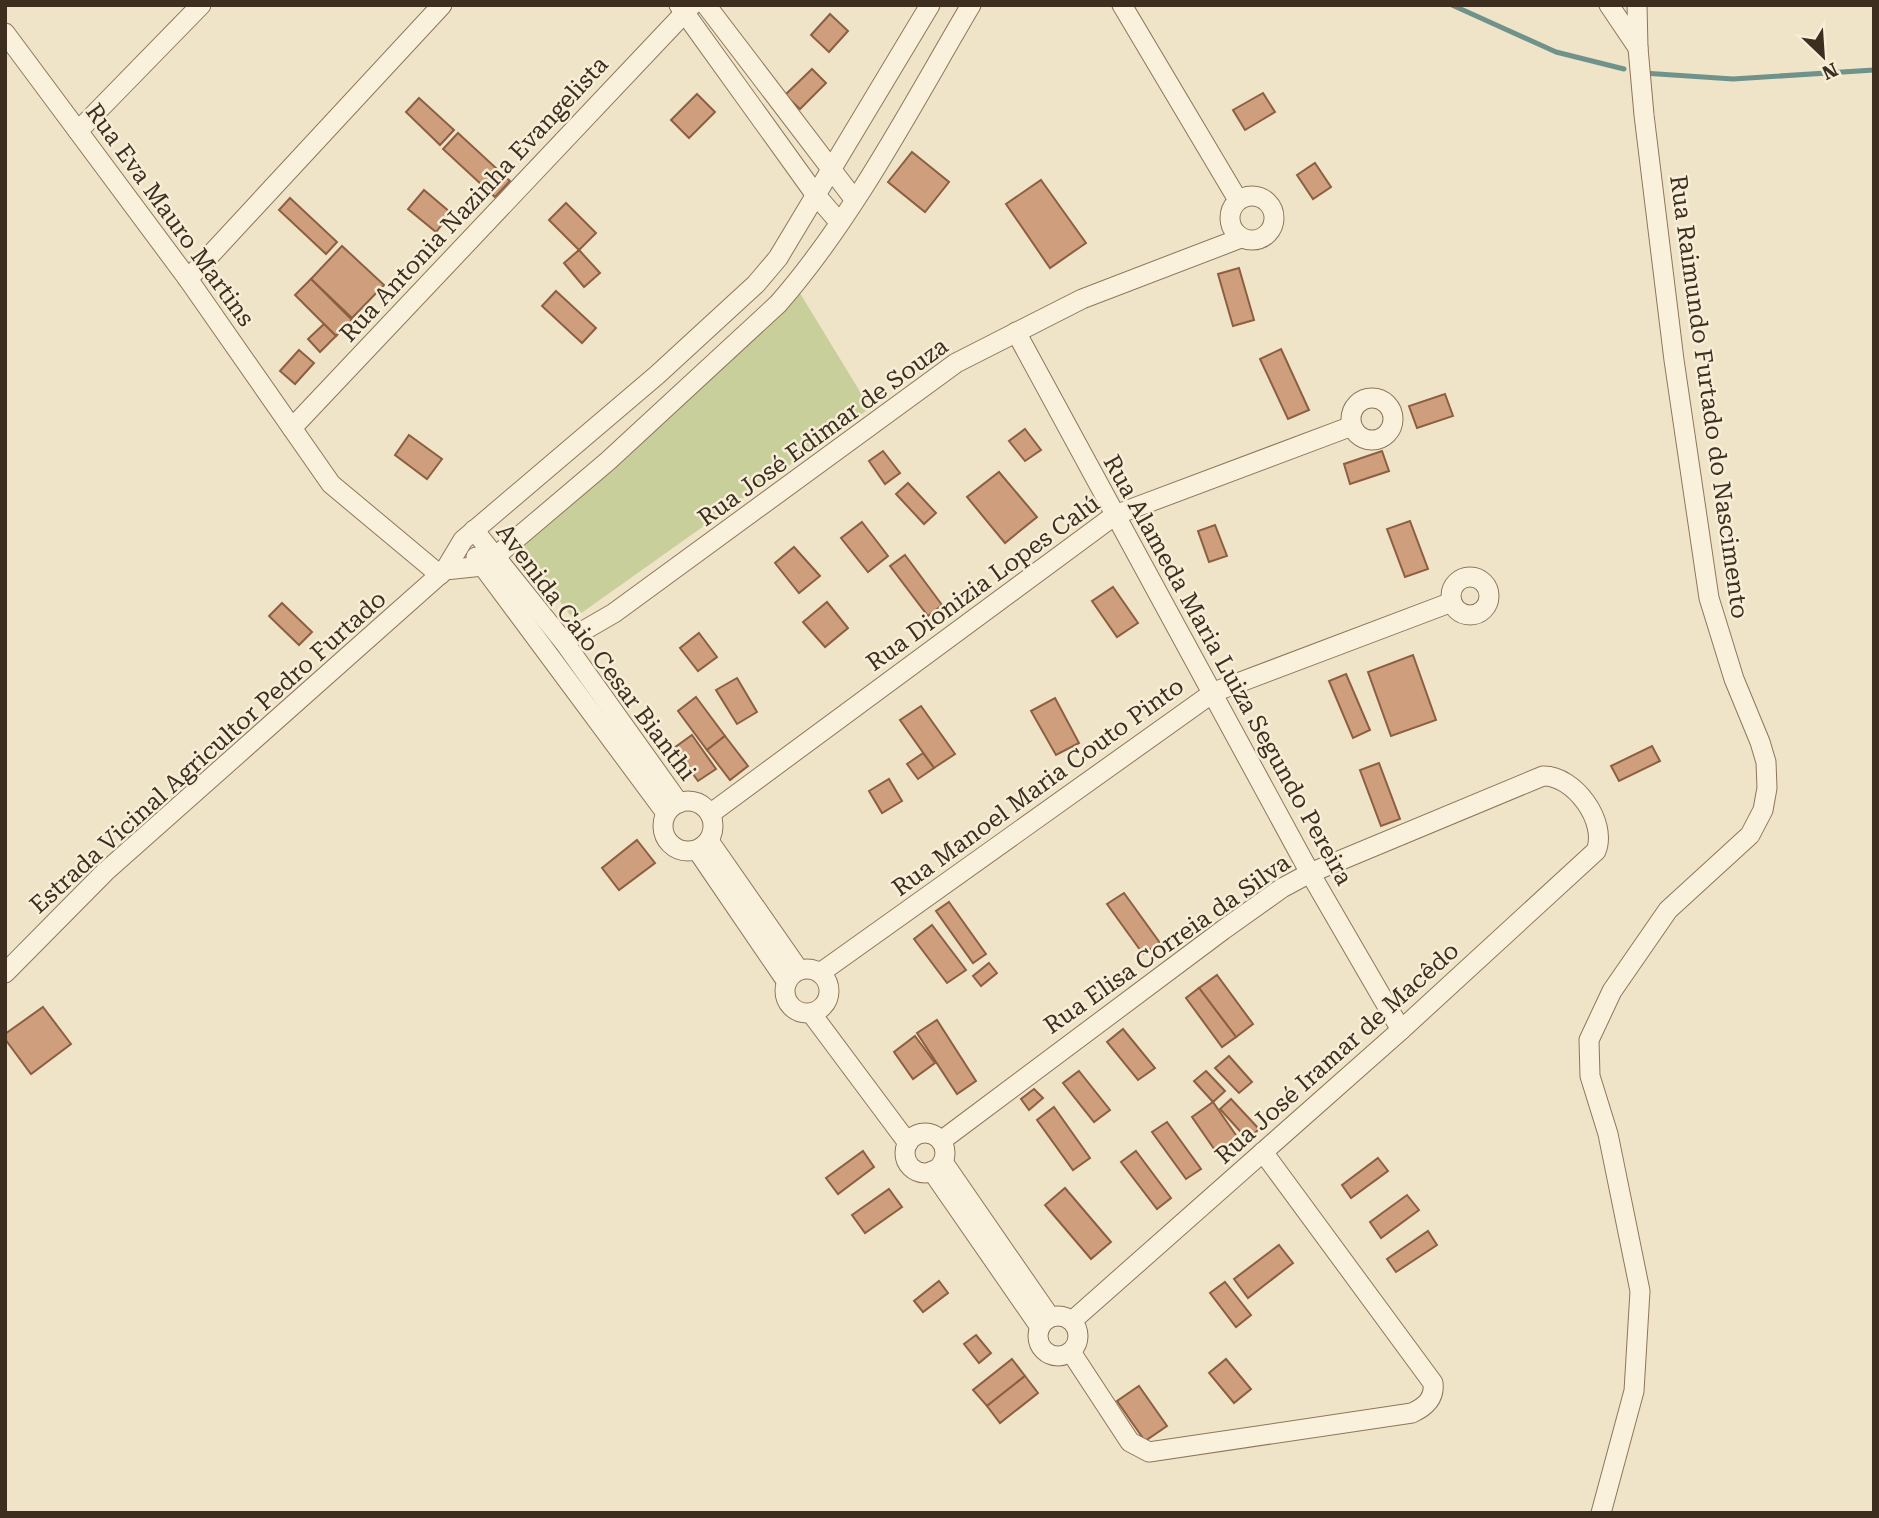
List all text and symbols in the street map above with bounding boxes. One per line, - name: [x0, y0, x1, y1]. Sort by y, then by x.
- north arrow: [1788, 21, 1858, 91]
- street label: Rua Antonia Nazinha Evangelista: [334, 50, 614, 348]
- text: N: [1818, 57, 1841, 85]
- street label: Rua Eva Mauro Martins: [80, 98, 260, 332]
- street label: Rua Raimundo Furtado do Nascimento: [1664, 174, 1754, 620]
- street label: Rua José Edimar de Souza: [693, 332, 953, 532]
- street label: Rua Alameda Maria Luiza Segundo Pereira: [1098, 450, 1358, 890]
- street label: Rua Dionizia Lopes Calú: [861, 489, 1105, 677]
- street label: Avenida Caio Cesar Bianthi: [490, 518, 702, 786]
- street label: Estrada Vicinal Agricultor Pedro Furtado: [24, 585, 392, 919]
- street label: Rua Manoel Maria Couto Pinto: [887, 672, 1189, 902]
- street label: Rua Elisa Correia da Silva: [1039, 848, 1295, 1040]
- street label: Rua José Iramar de Macêdo: [1209, 936, 1465, 1170]

